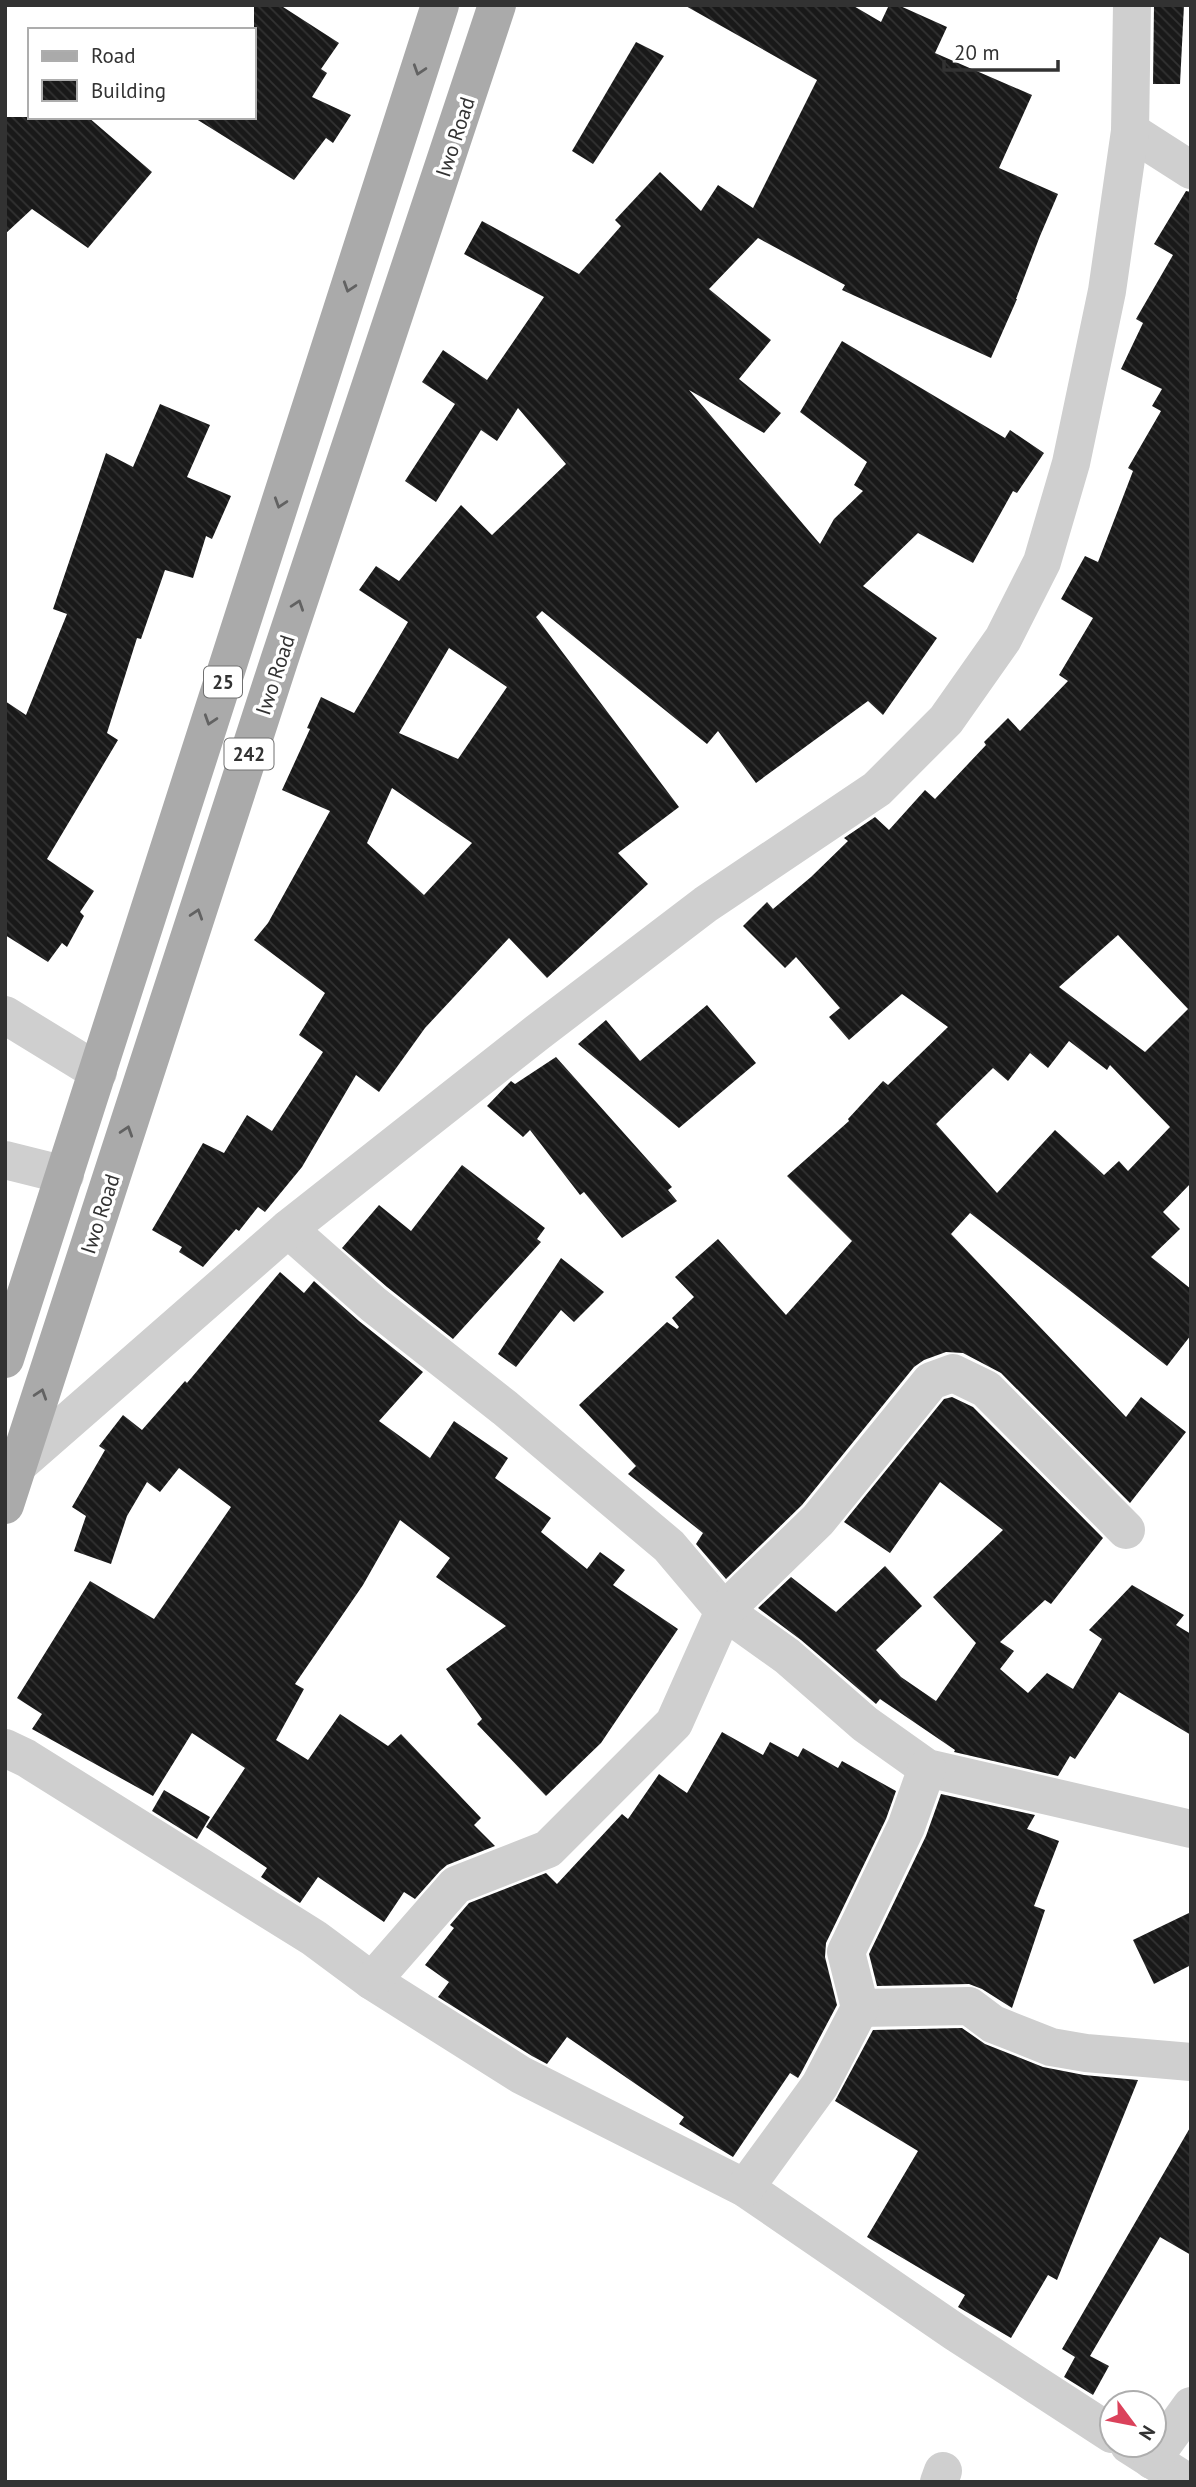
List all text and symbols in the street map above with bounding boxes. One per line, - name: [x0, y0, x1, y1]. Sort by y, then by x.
- legend: [28, 28, 256, 119]
- scale bar: [944, 28, 1058, 72]
- text: 20 m: [954, 39, 1000, 66]
- text: Road: [91, 42, 135, 69]
- one-way arrow: [412, 64, 427, 76]
- text: Building: [91, 77, 166, 104]
- street label: Iwo Road: [429, 94, 481, 180]
- one-way arrow: [343, 280, 357, 292]
- one-way arrow: [273, 497, 288, 509]
- one-way arrow: [290, 599, 304, 612]
- street label: Iwo Road: [249, 632, 301, 718]
- road number: 25: [204, 666, 242, 698]
- one-way arrow: [204, 714, 219, 726]
- road number: 242: [224, 738, 274, 769]
- one-way arrow: [189, 909, 203, 921]
- one-way arrow: [118, 1125, 133, 1137]
- street label: Iwo Road: [74, 1171, 126, 1257]
- one-way arrow: [33, 1388, 47, 1400]
- north arrow: [1098, 2389, 1168, 2459]
- text: N: [1134, 2421, 1161, 2445]

